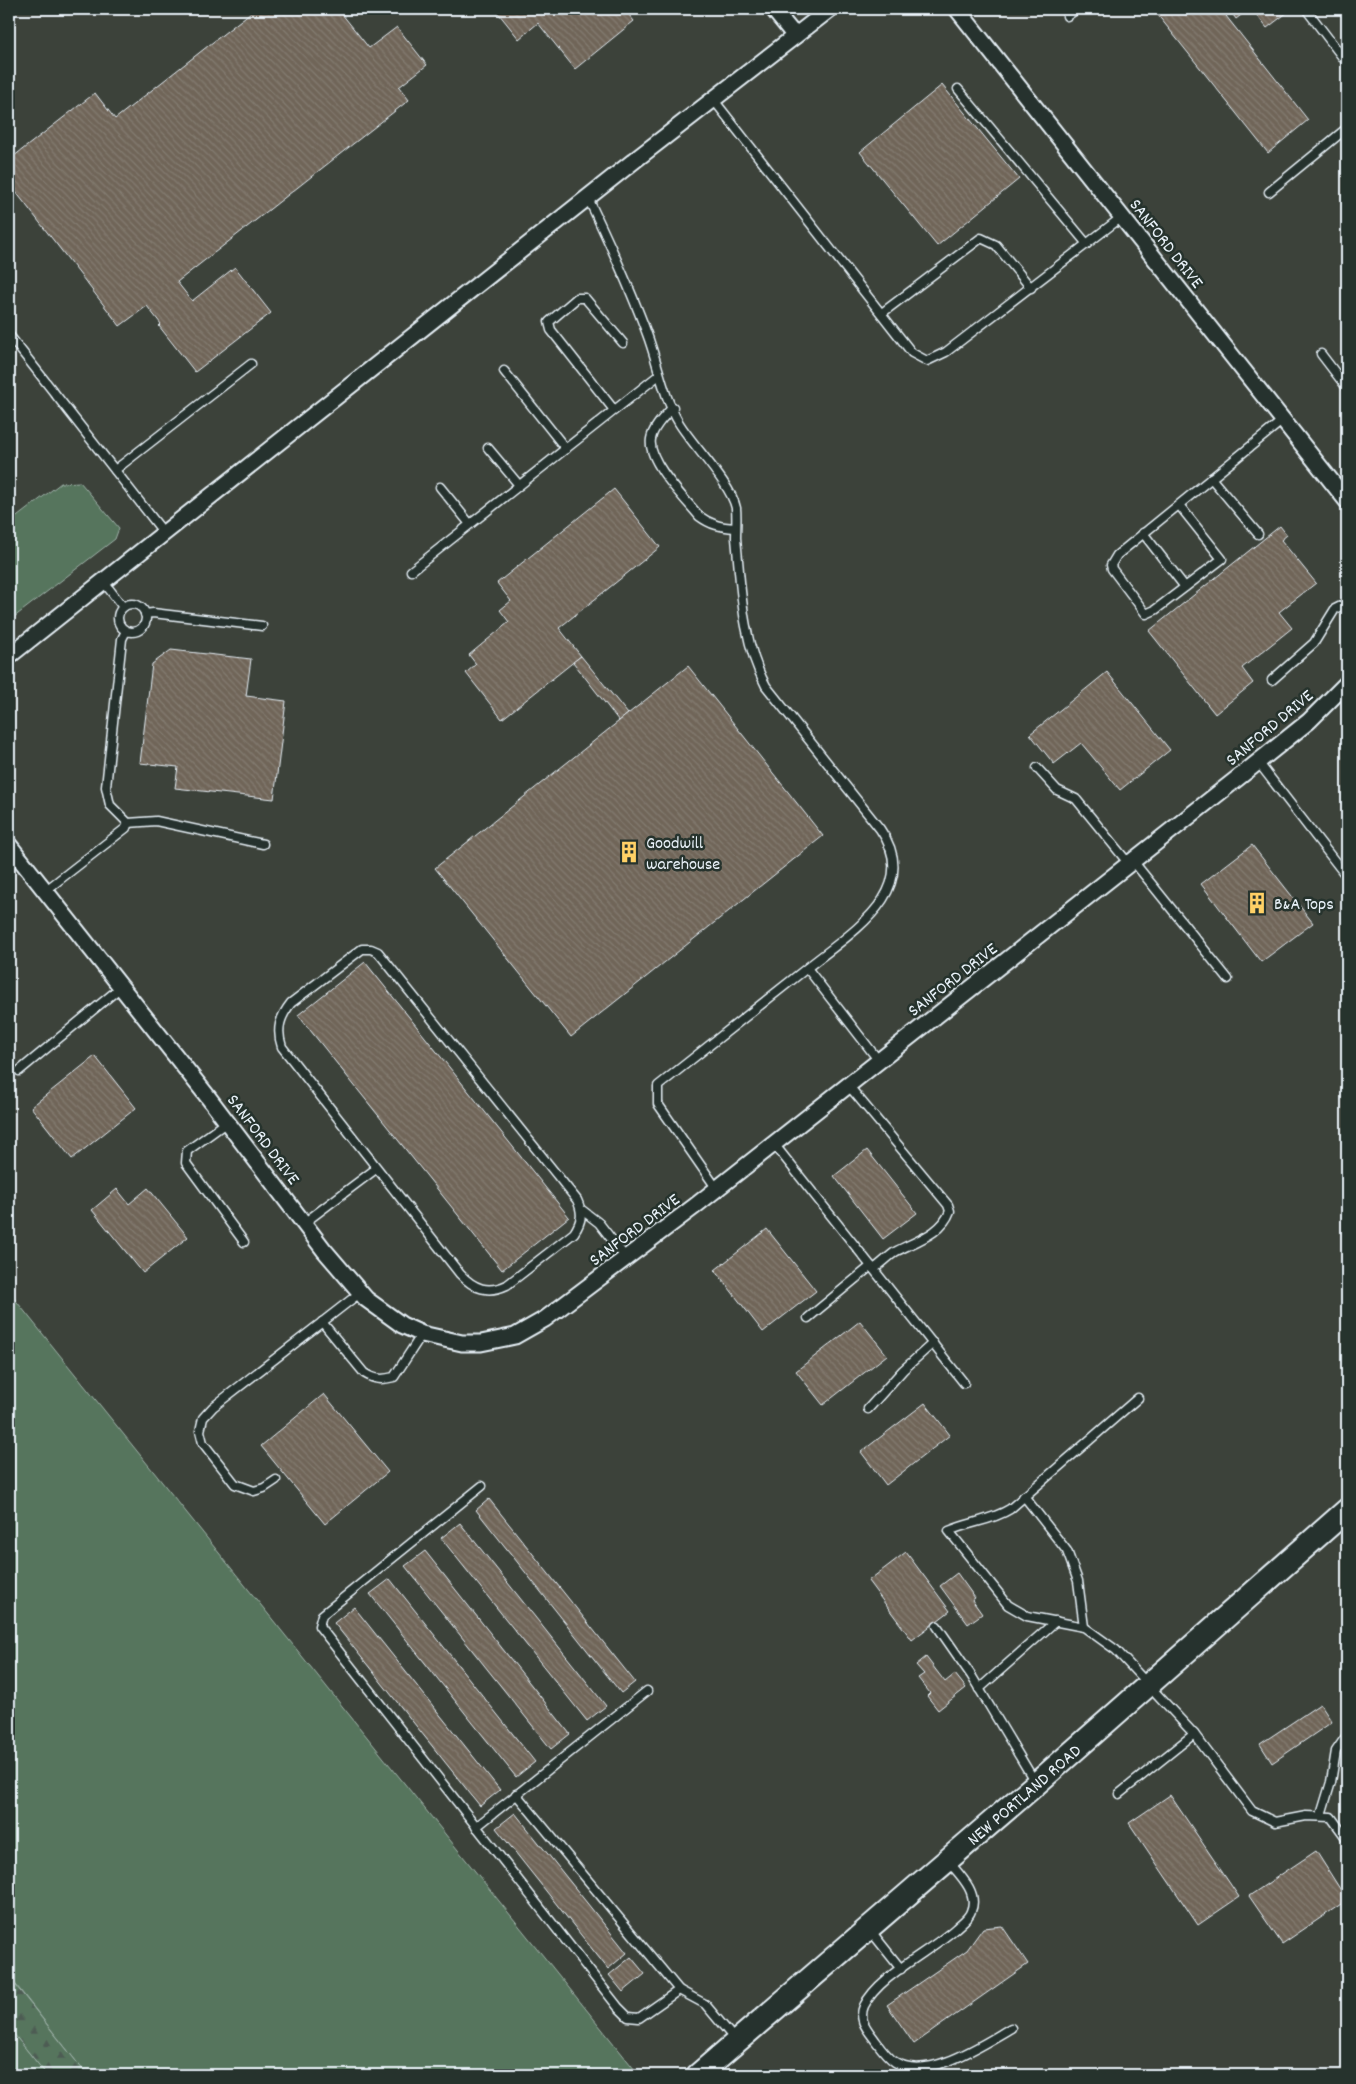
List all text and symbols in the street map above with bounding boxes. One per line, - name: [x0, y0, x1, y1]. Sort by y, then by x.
- street label: SANFORD DRIVE: [1122, 194, 1208, 295]
- street label: SANFORD DRIVE: [1221, 685, 1320, 773]
- place label: Goodwill warehouse: [646, 832, 720, 878]
- building icon: Goodwill warehouse: [616, 839, 642, 865]
- building icon: B&A Tops: [1244, 890, 1270, 916]
- place label: B&A Tops: [1274, 893, 1334, 918]
- street label: SANFORD DRIVE: [903, 938, 1004, 1024]
- street label: SANFORD DRIVE: [220, 1090, 304, 1191]
- street label: SANFORD DRIVE: [585, 1189, 686, 1273]
- street label: NEW PORTLAND ROAD: [963, 1740, 1088, 1853]

